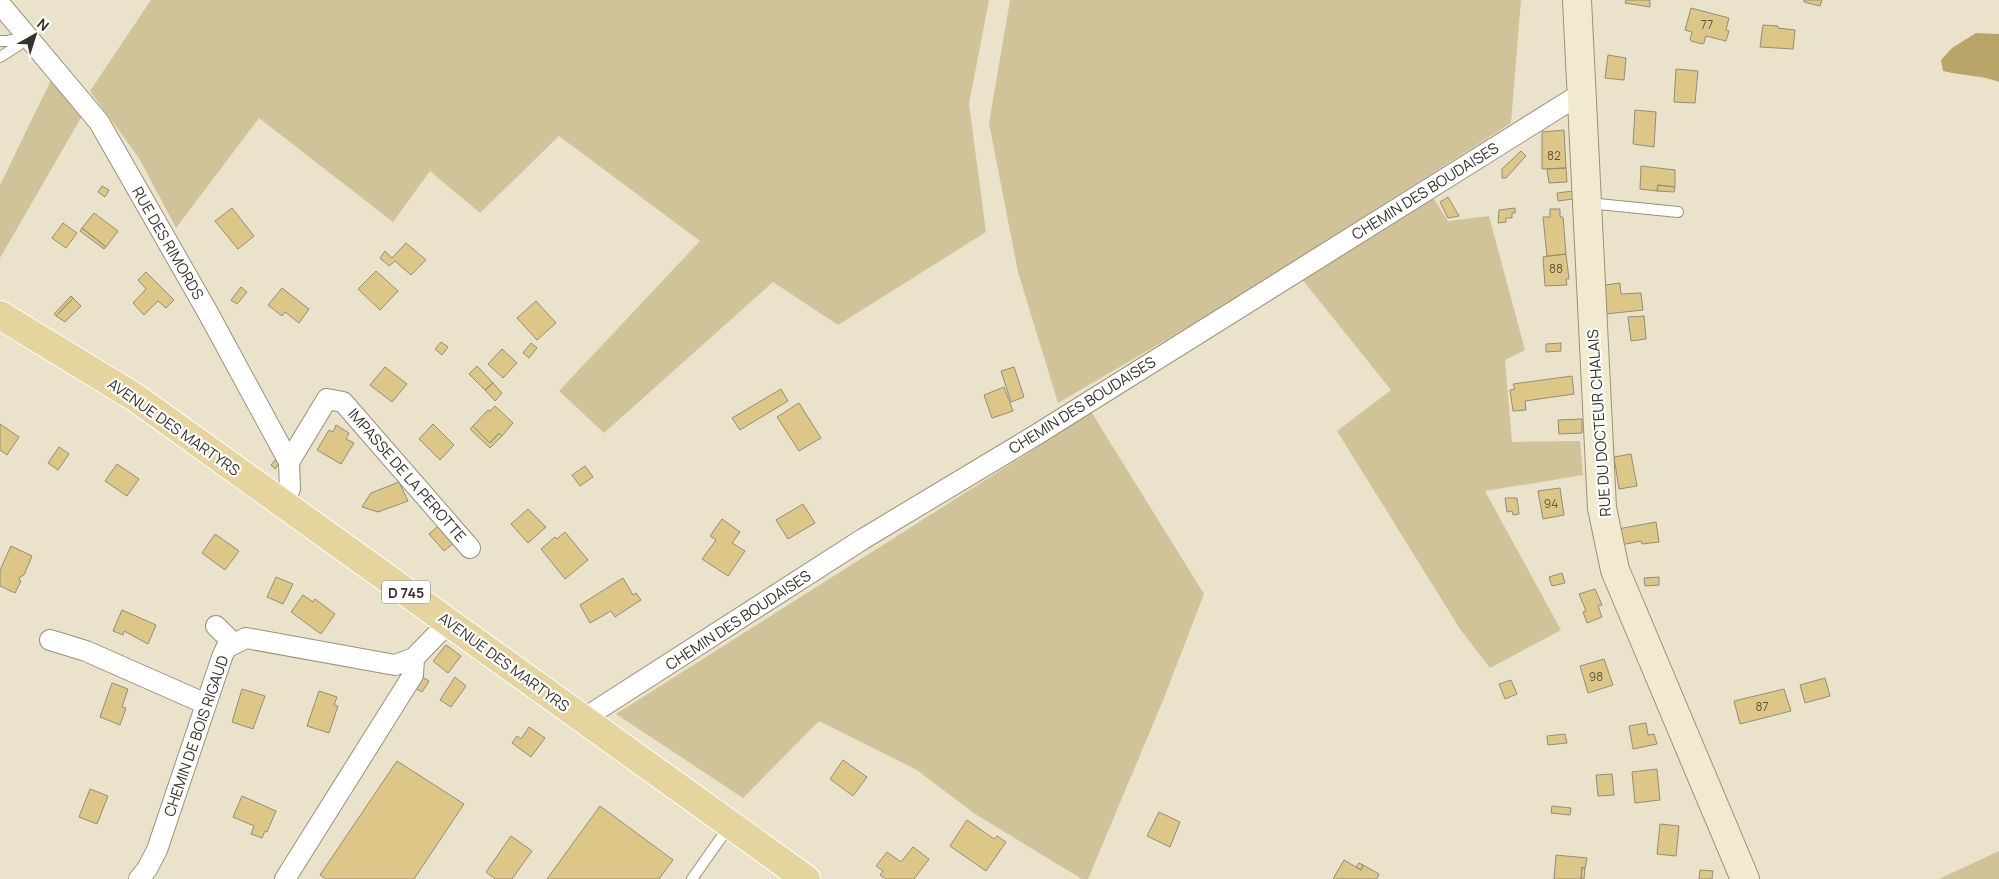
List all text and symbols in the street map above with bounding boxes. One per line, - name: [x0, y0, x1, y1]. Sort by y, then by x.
- north arrow: [10, 10, 60, 60]
- text: N: [34, 14, 53, 35]
- house number: 77: [1701, 16, 1713, 33]
- street label: CHEMIN DES BOUDAISES: [1348, 137, 1502, 245]
- house number: 82: [1547, 147, 1561, 164]
- street label: RUE DES RIMORDS: [127, 183, 209, 303]
- house number: 88: [1549, 260, 1563, 277]
- street label: RUE DU DOCTEUR CHALAIS: [1582, 329, 1616, 517]
- street label: CHEMIN DES BOUDAISES: [1005, 351, 1159, 459]
- street label: AVENUE DES MARTYRS: [104, 373, 244, 481]
- street label: IMPASSE DE LA PEROTTE: [343, 404, 471, 546]
- house number: 94: [1544, 495, 1558, 512]
- street label: CHEMIN DES BOUDAISES: [661, 565, 815, 675]
- road number: D 745: [382, 580, 430, 604]
- street label: AVENUE DES MARTYRS: [434, 607, 574, 717]
- street label: CHEMIN DE BOIS RIGAUD: [158, 653, 234, 819]
- house number: 98: [1589, 668, 1603, 685]
- house number: 87: [1756, 698, 1769, 715]

